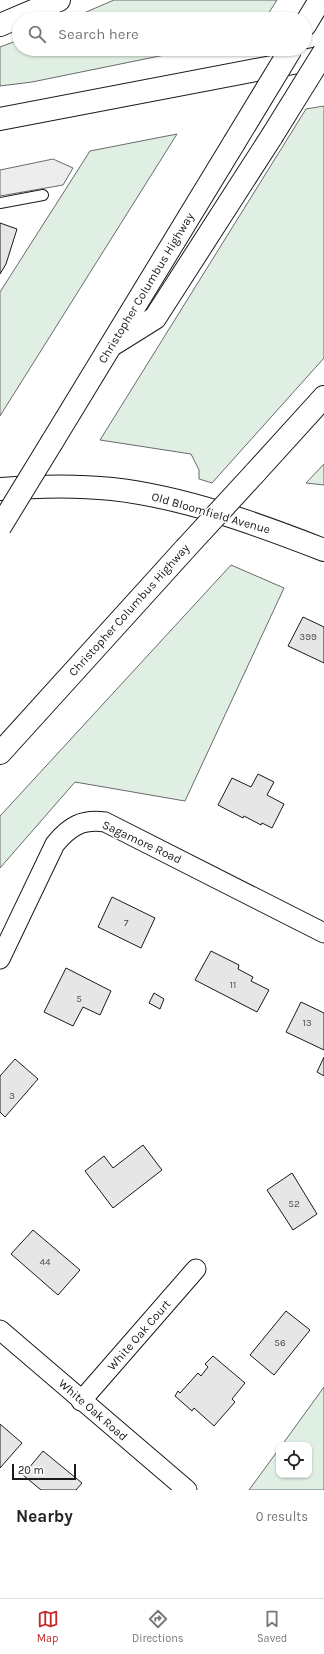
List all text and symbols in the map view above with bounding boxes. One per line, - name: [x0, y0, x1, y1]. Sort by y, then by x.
- search box: [12, 12, 312, 56]
- icon: search: [26, 23, 48, 45]
- text: Search here: [58, 25, 139, 43]
- street label: Christopher Columbus Highway: [95, 210, 197, 366]
- street label: Old Bloomfield Avenue: [150, 489, 272, 537]
- street label: Christopher Columbus Highway: [66, 541, 192, 679]
- house number: 399: [299, 631, 317, 643]
- street label: Sagamore Road: [100, 817, 184, 867]
- house number: 7: [124, 917, 129, 929]
- house number: 11: [230, 979, 236, 991]
- house number: 5: [76, 993, 82, 1005]
- house number: 13: [302, 1017, 312, 1029]
- house number: 3: [9, 1090, 15, 1102]
- house number: 52: [288, 1198, 300, 1210]
- house number: 44: [39, 1256, 51, 1268]
- street label: White Oak Court: [104, 1296, 174, 1373]
- house number: 56: [274, 1337, 286, 1349]
- street label: White Oak Road: [56, 1376, 130, 1444]
- map controls: [276, 1442, 312, 1478]
- button: locate: [276, 1442, 312, 1478]
- scale bar: [12, 1462, 76, 1481]
- text: 20 m: [18, 1464, 44, 1477]
- text: Nearby: [16, 1506, 73, 1526]
- text: 0 results: [256, 1509, 308, 1524]
- tab: Map: [37, 1608, 59, 1645]
- tab: Directions: [132, 1608, 184, 1645]
- tab: Saved: [257, 1608, 287, 1645]

